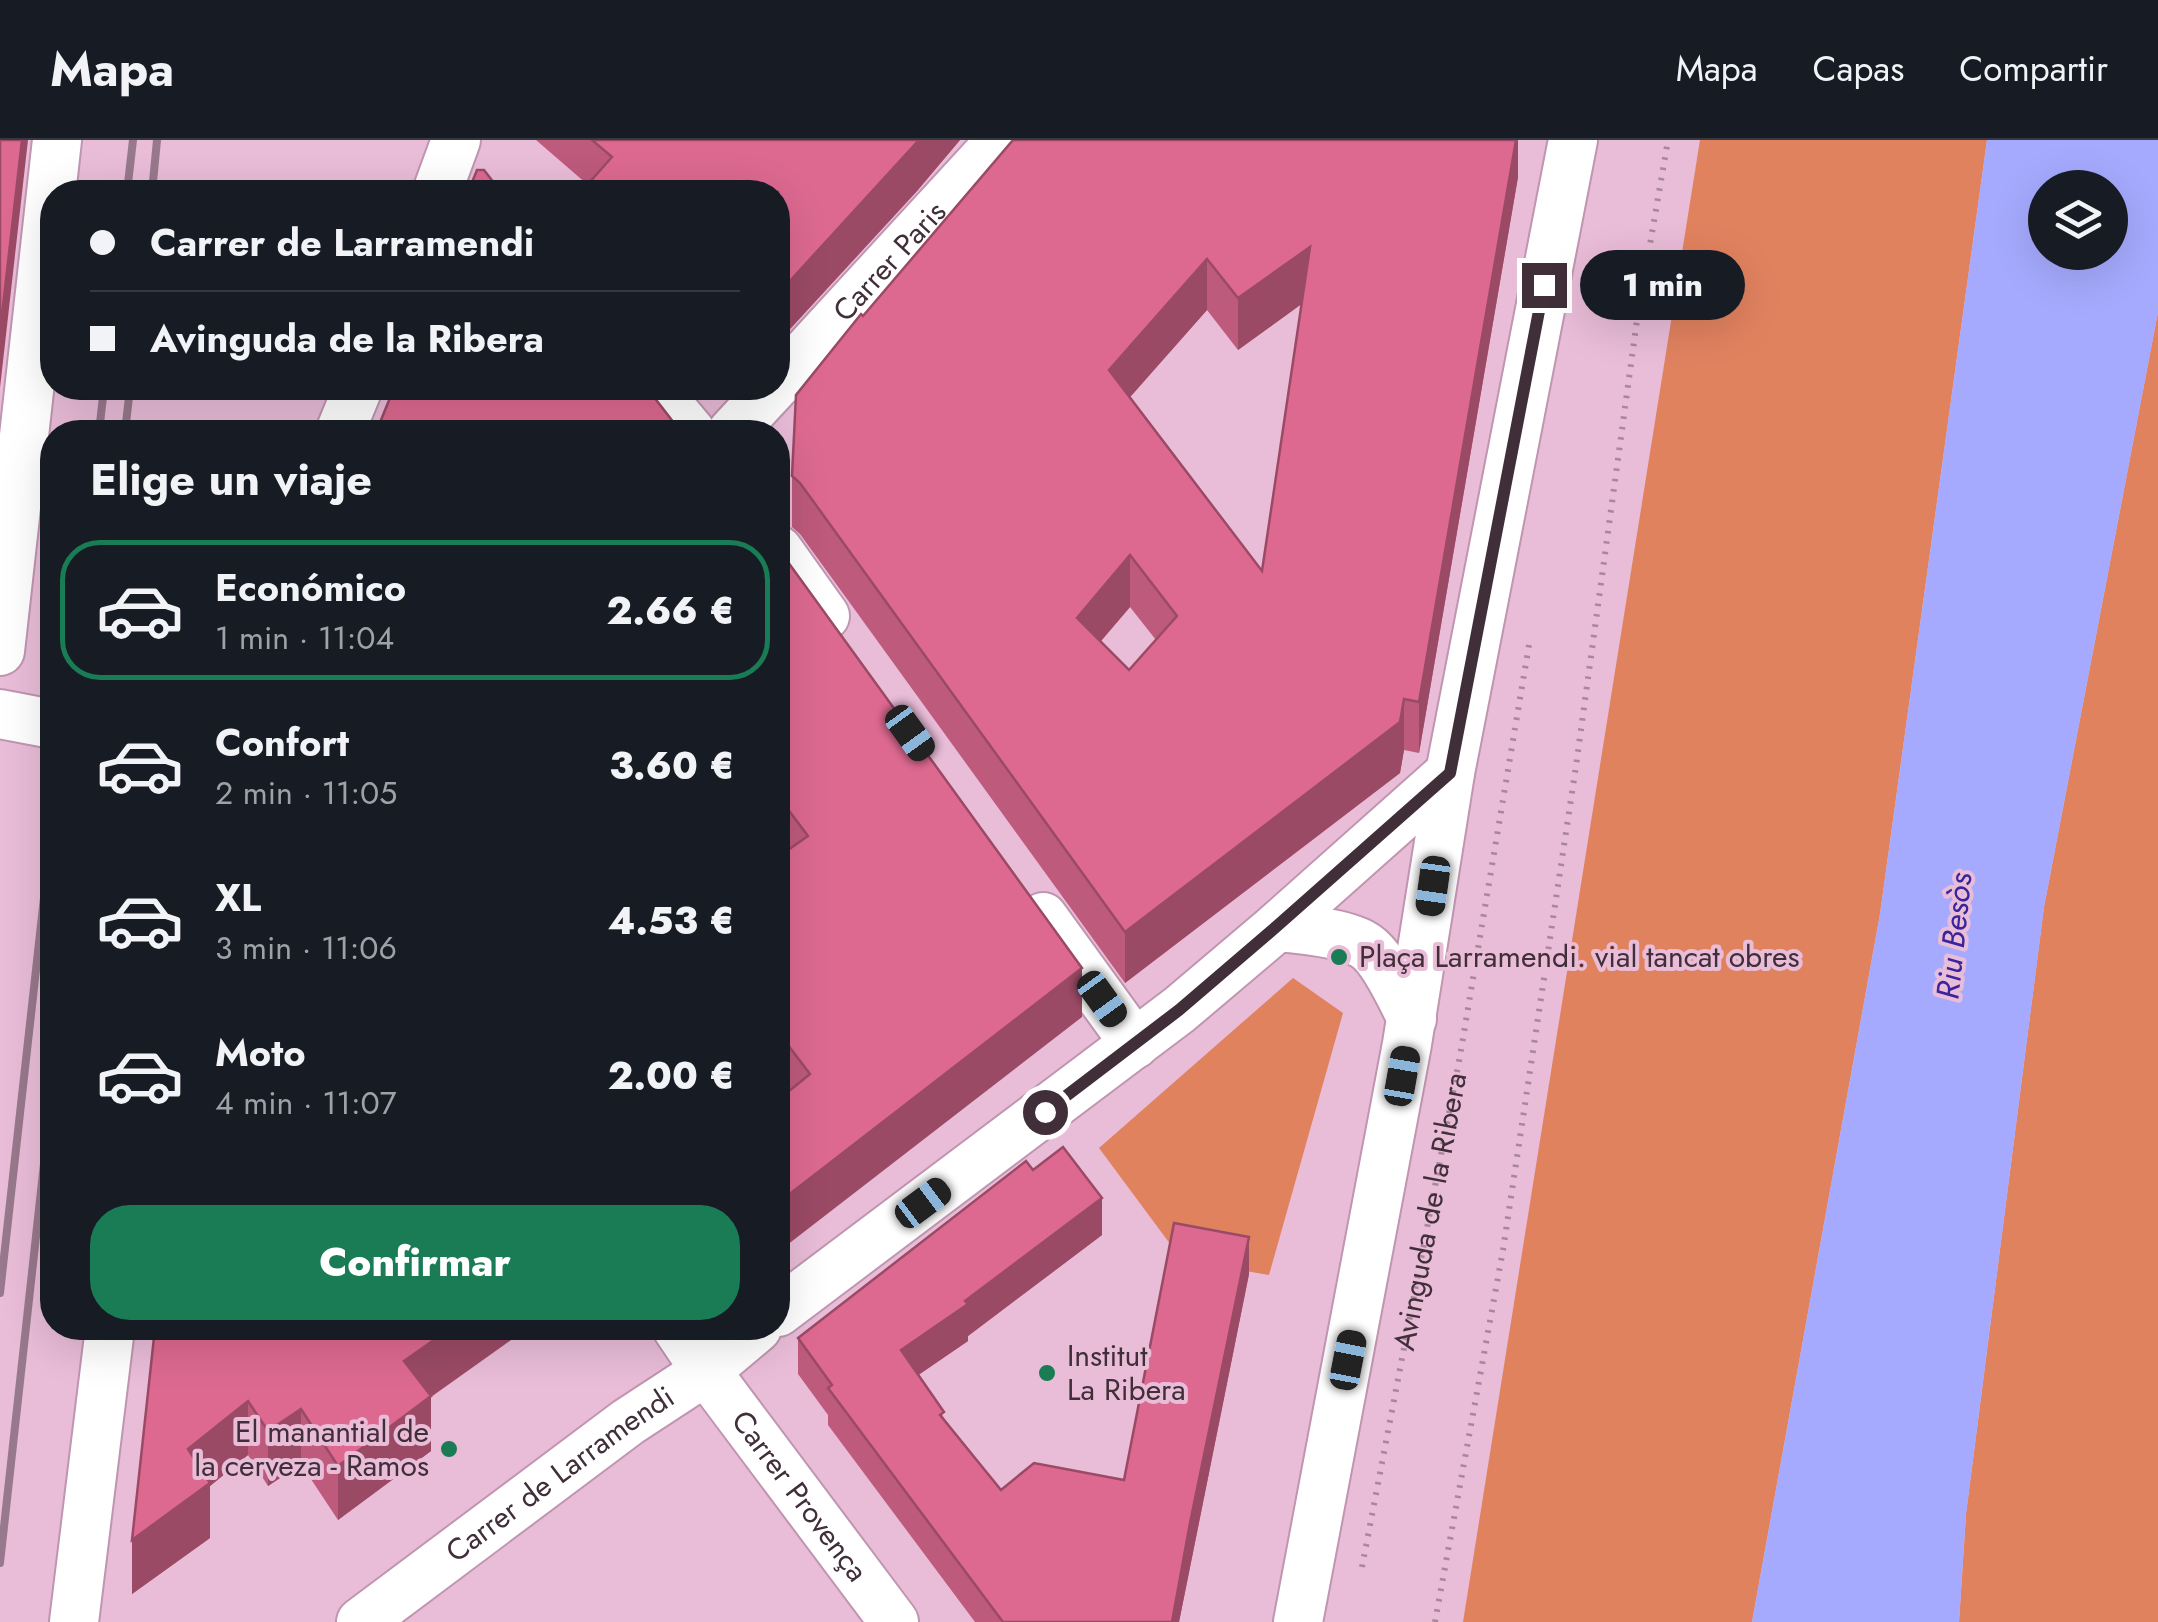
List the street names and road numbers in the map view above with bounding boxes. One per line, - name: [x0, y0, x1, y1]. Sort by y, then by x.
- street label: Carrer Paris: [823, 191, 956, 331]
- street label: Avinguda de la Ribera: [1382, 1069, 1477, 1354]
- street label: Carrer de Larramendi: [437, 1375, 682, 1572]
- street label: Carrer Provença: [722, 1401, 878, 1590]

